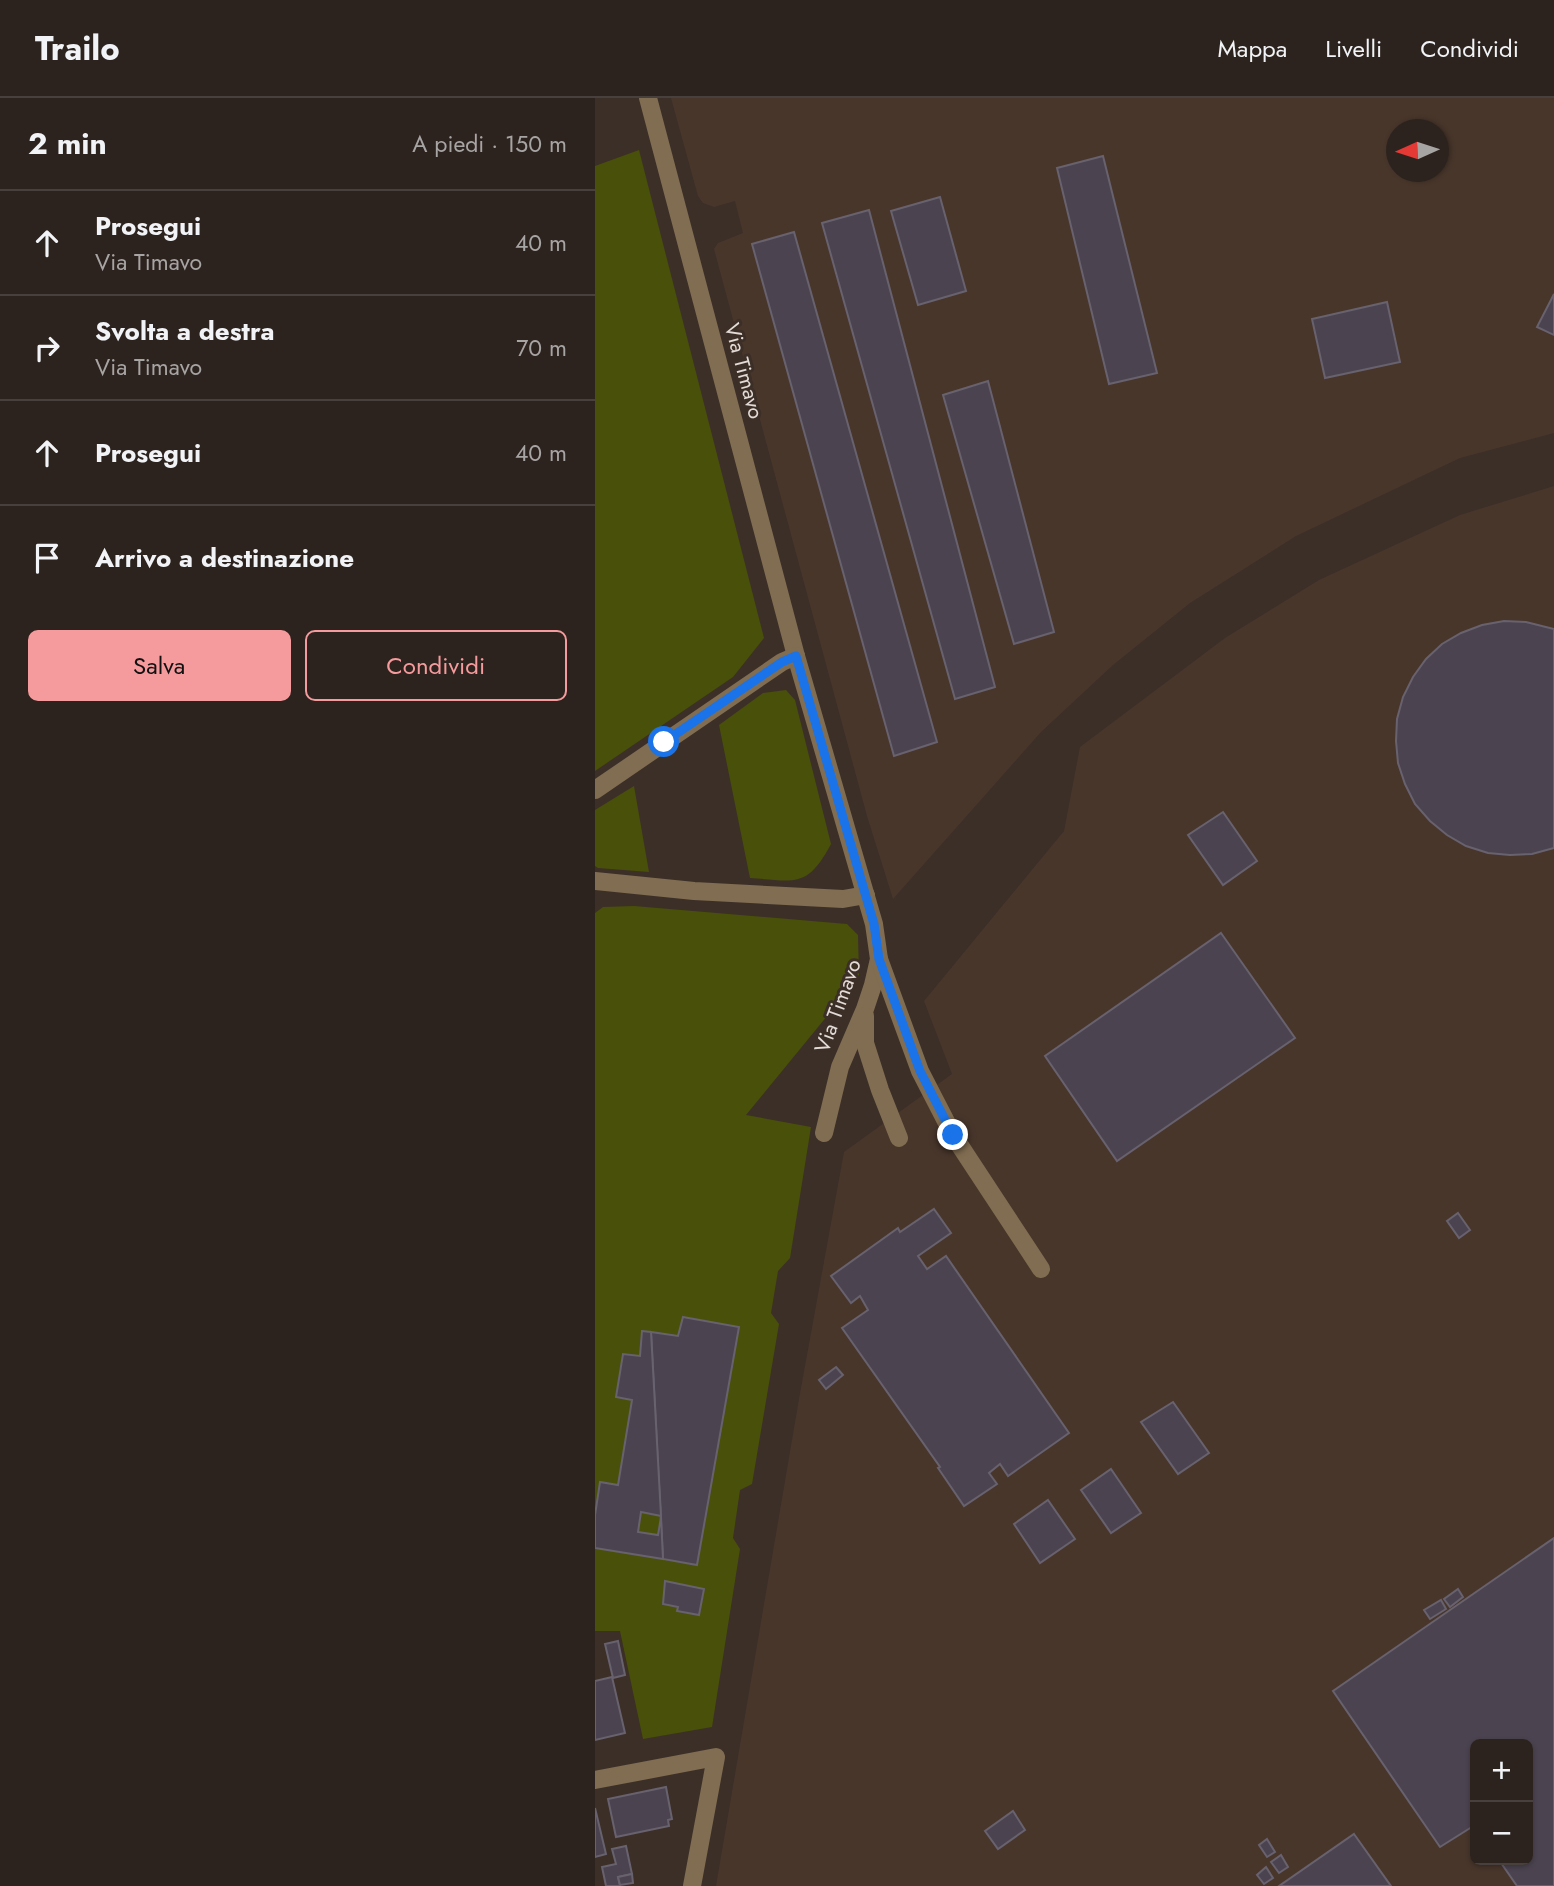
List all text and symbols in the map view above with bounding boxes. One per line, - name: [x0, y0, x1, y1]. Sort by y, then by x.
- text: Trailo: [35, 25, 120, 72]
- text: Mappa: [1217, 31, 1287, 66]
- text: Livelli: [1325, 31, 1382, 66]
- text: Condividi: [1420, 31, 1519, 66]
- north arrow: [1386, 119, 1449, 182]
- text: 2 min: [28, 122, 107, 165]
- text: A piedi · 150 m: [412, 127, 567, 161]
- text: Prosegui: [95, 207, 201, 245]
- icon: ahead: [28, 224, 66, 262]
- text: 40 m: [515, 226, 567, 260]
- text: Via Timavo: [95, 245, 202, 279]
- text: Svolta a destra: [95, 312, 275, 350]
- street label: Via Timavo: [717, 320, 771, 422]
- icon: right: [28, 329, 66, 367]
- text: 70 m: [516, 331, 567, 365]
- text: Via Timavo: [95, 350, 202, 384]
- icon: ahead: [28, 434, 66, 472]
- text: Prosegui: [95, 434, 201, 472]
- text: 40 m: [515, 436, 567, 470]
- icon: arrive: [28, 539, 66, 577]
- text: Arrivo a destinazione: [95, 539, 354, 577]
- button: Salva: [28, 630, 291, 701]
- button: Condividi: [305, 630, 567, 701]
- route start: [648, 726, 679, 757]
- street label: Via Timavo: [807, 955, 869, 1057]
- route end: [937, 1119, 968, 1150]
- map controls: [1470, 1739, 1533, 1865]
- button: +: [1470, 1739, 1533, 1802]
- button: −: [1470, 1802, 1533, 1865]

